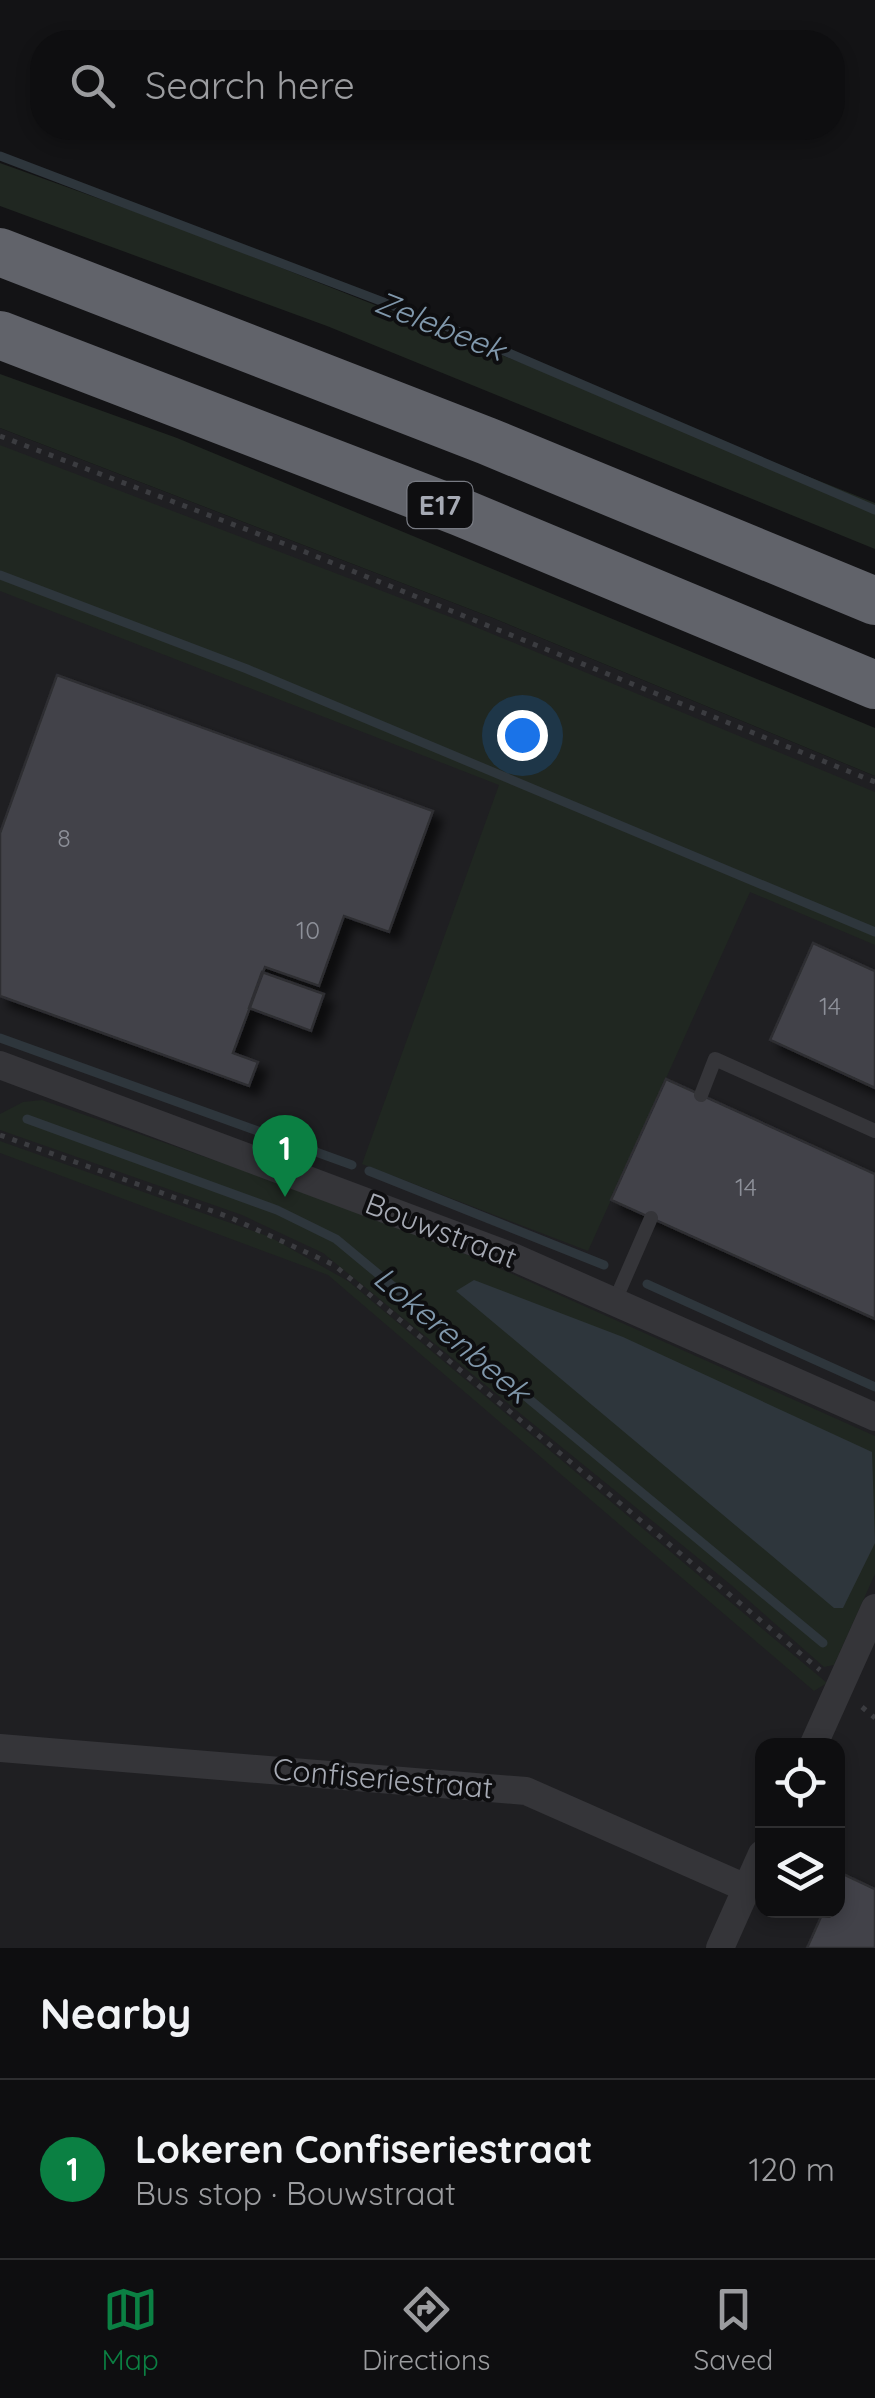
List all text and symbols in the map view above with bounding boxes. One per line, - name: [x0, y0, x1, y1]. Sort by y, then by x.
- search box: [30, 30, 845, 140]
- icon: search: [65, 58, 120, 113]
- text: Search here: [145, 61, 355, 109]
- water label: Zelebeek: [370, 281, 514, 370]
- road number: E17: [408, 482, 472, 528]
- your location: [497, 710, 548, 761]
- house number: 8: [57, 822, 71, 853]
- house number: 10: [296, 914, 320, 945]
- house number: 14: [819, 990, 841, 1021]
- pin: 1: [252, 1114, 318, 1197]
- house number: 14: [735, 1171, 757, 1202]
- street label: Bouwstraat: [360, 1184, 523, 1276]
- water label: Lokerenbeek: [366, 1257, 541, 1413]
- map controls: [755, 1738, 845, 1918]
- button: locate: [755, 1738, 845, 1828]
- street label: Confiseriestraat: [272, 1749, 495, 1807]
- button: layers: [755, 1828, 845, 1918]
- text: Nearby: [40, 1987, 191, 2040]
- text: Lokeren Confiseriestraat: [135, 2125, 593, 2173]
- text: 1: [66, 2149, 79, 2189]
- text: 120 m: [748, 2149, 835, 2189]
- text: Bus stop · Bouwstraat: [135, 2173, 456, 2213]
- tab: Map: [102, 2282, 159, 2377]
- tab: Directions: [362, 2282, 490, 2377]
- tab: Saved: [694, 2282, 773, 2377]

